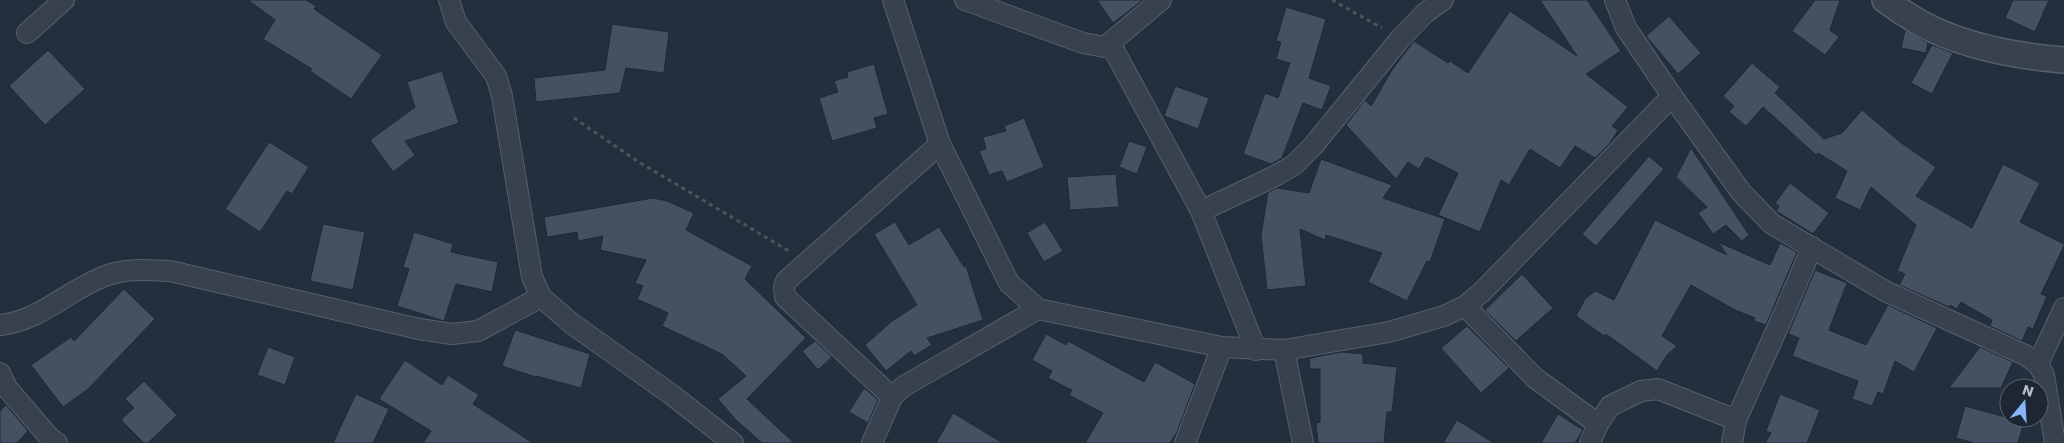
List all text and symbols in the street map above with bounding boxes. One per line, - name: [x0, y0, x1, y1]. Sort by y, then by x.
- north arrow: [1999, 378, 2049, 428]
- text: N: [2020, 379, 2036, 402]

